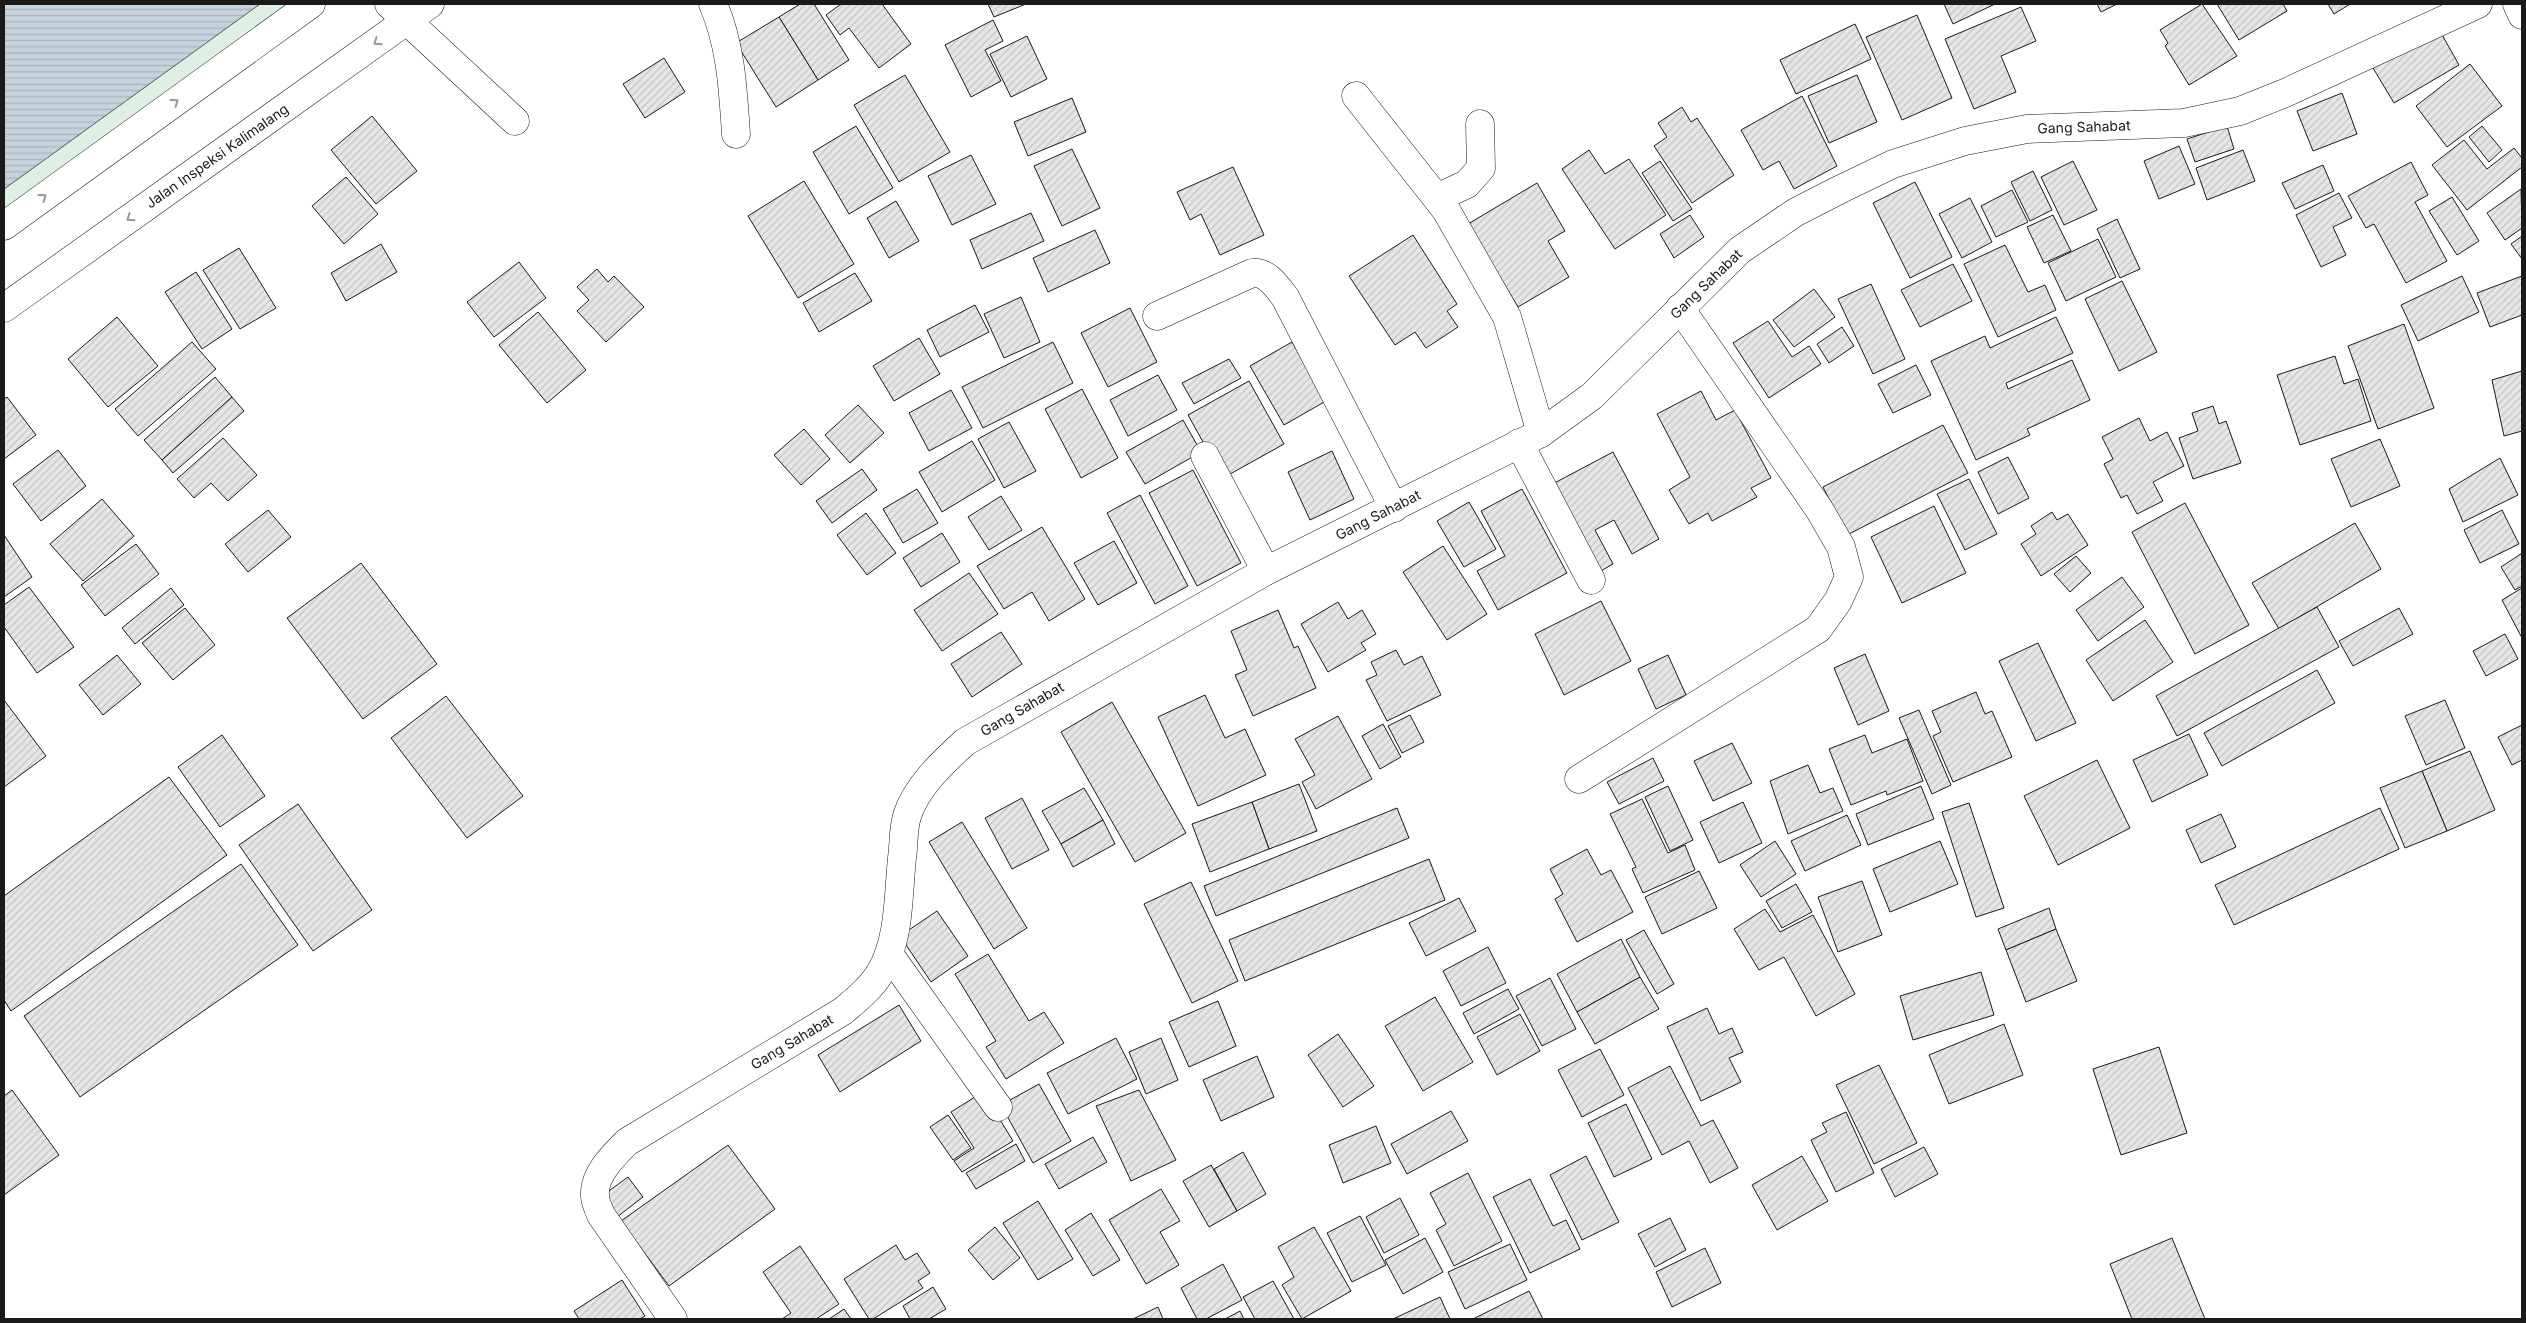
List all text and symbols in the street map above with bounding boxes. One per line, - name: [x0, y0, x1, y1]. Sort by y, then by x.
- one-way arrow: [373, 36, 382, 45]
- one-way arrow: [169, 99, 179, 108]
- street label: Jalan Inspeksi Kalimalang: [142, 100, 291, 211]
- street label: Gang Sahabat: [2037, 116, 2131, 137]
- one-way arrow: [37, 194, 47, 203]
- one-way arrow: [126, 212, 136, 221]
- street label: Gang Sahabat: [1666, 245, 1745, 322]
- street label: Gang Sahabat: [1332, 486, 1424, 543]
- street label: Gang Sahabat: [977, 678, 1067, 739]
- street label: Gang Sahabat: [747, 1010, 836, 1073]

